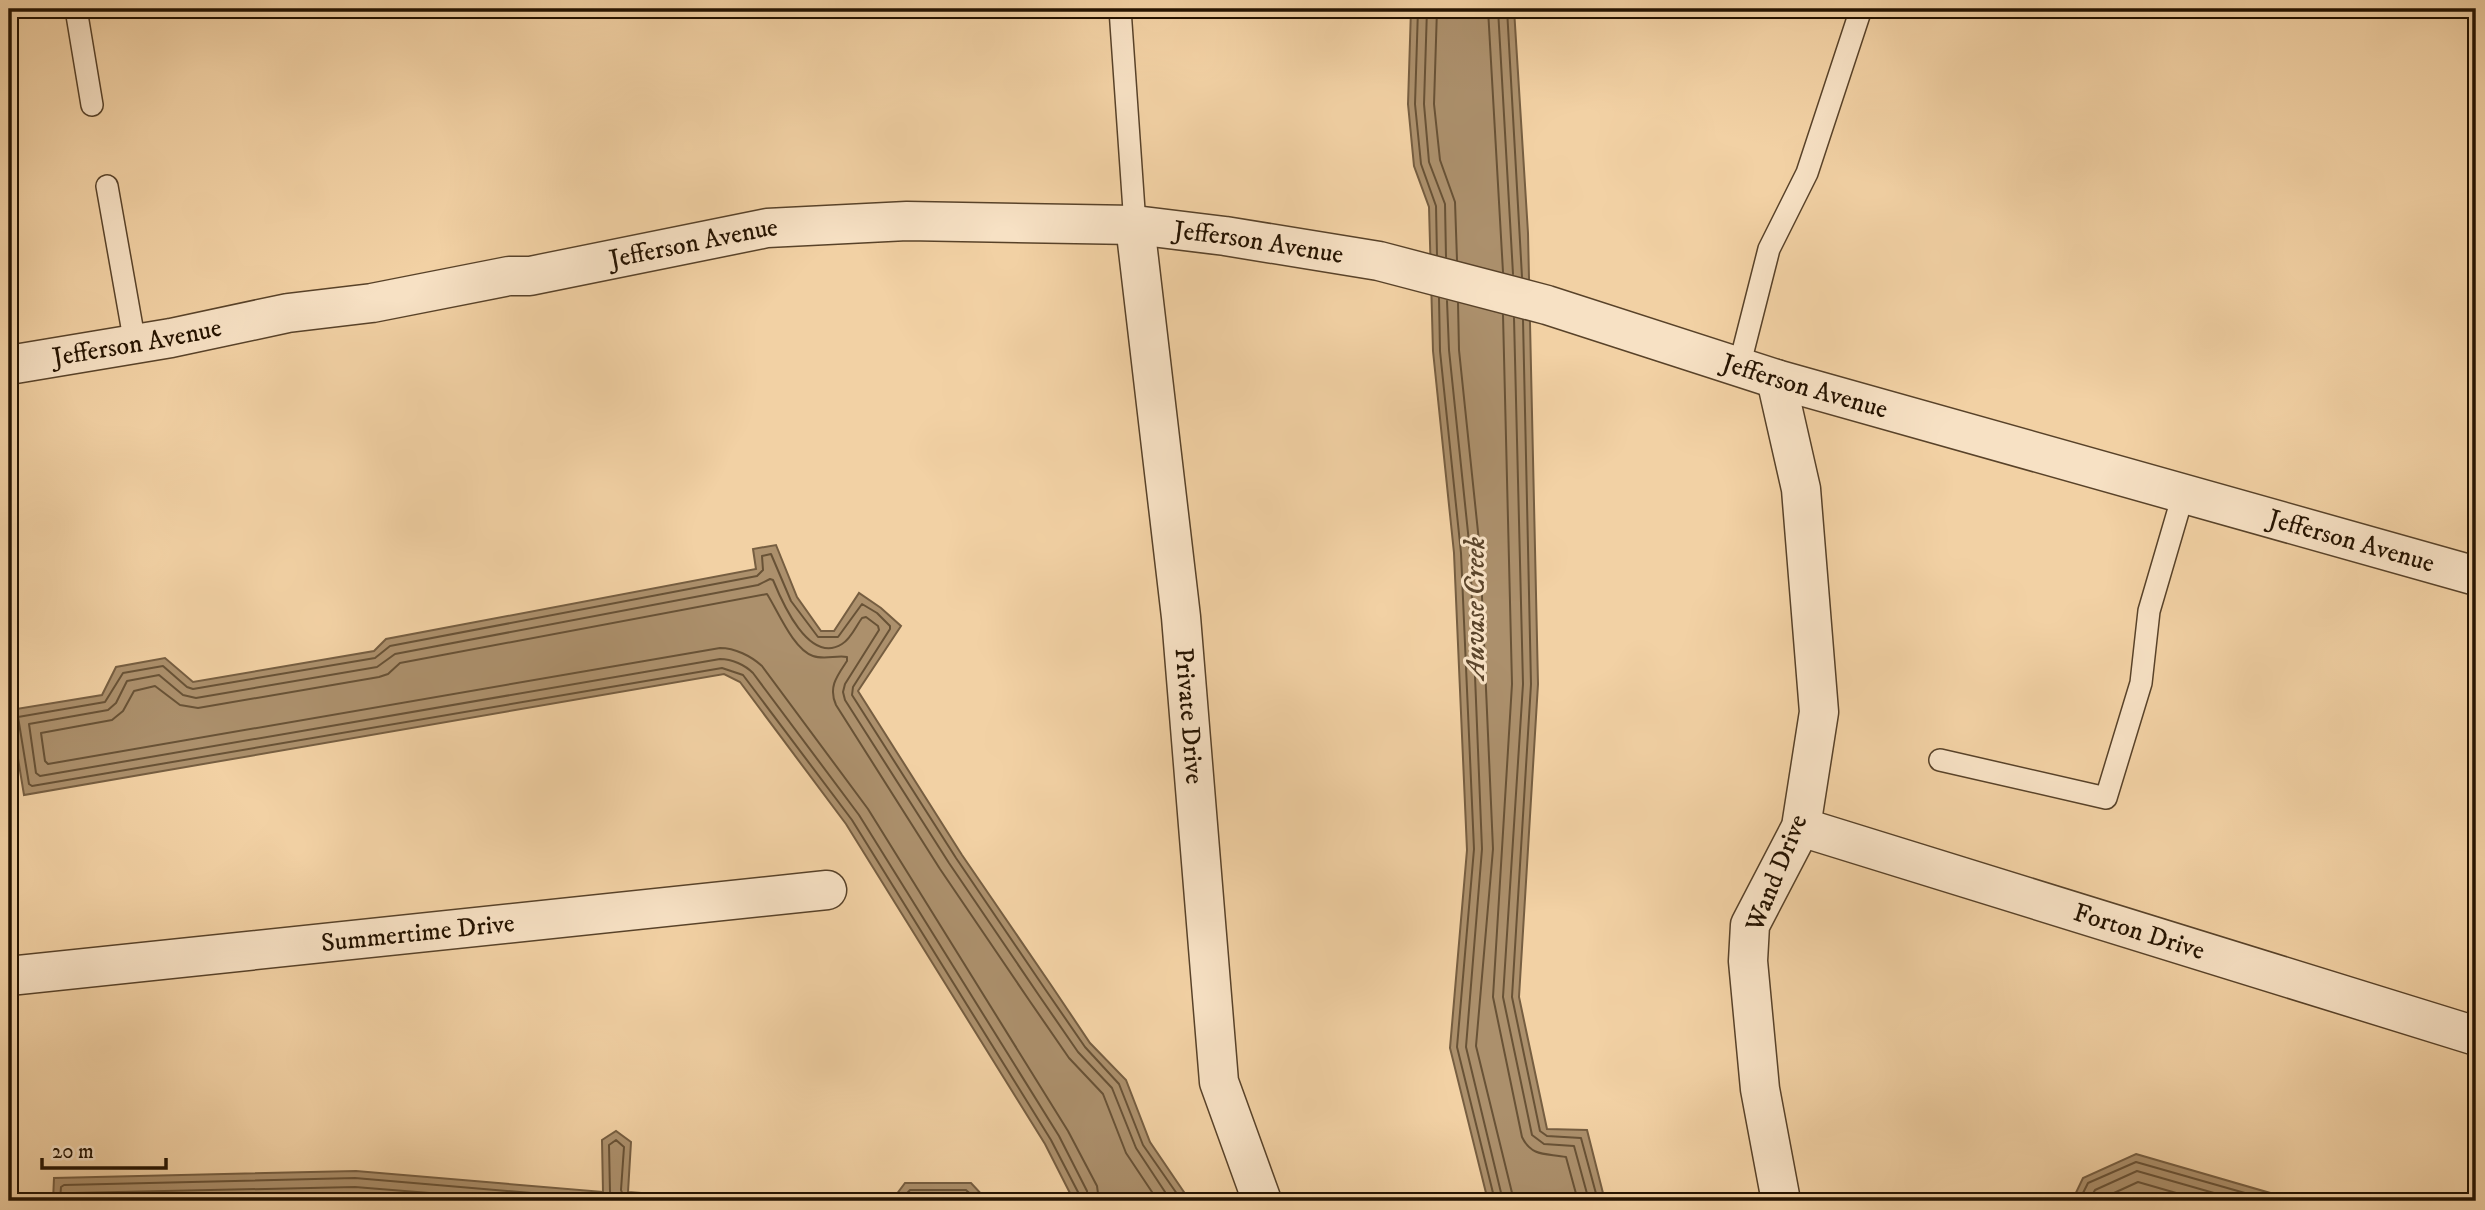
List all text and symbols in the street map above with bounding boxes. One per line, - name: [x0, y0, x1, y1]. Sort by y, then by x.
- street label: Jefferson Avenue: [604, 211, 778, 276]
- street label: Jefferson Avenue: [1170, 213, 1346, 271]
- street label: Jefferson Avenue: [48, 311, 225, 374]
- street label: Jefferson Avenue: [1716, 346, 1892, 426]
- street label: Jefferson Avenue: [2263, 501, 2438, 580]
- water label: Auvase Creek: [1458, 537, 1493, 682]
- street label: Private Drive: [1167, 647, 1211, 785]
- street label: Wand Drive: [1738, 810, 1815, 937]
- street label: Forton Drive: [2070, 896, 2209, 967]
- street label: Summertime Drive: [319, 906, 516, 960]
- scale bar: [42, 1126, 166, 1170]
- text: 20 m: [52, 1139, 94, 1165]

